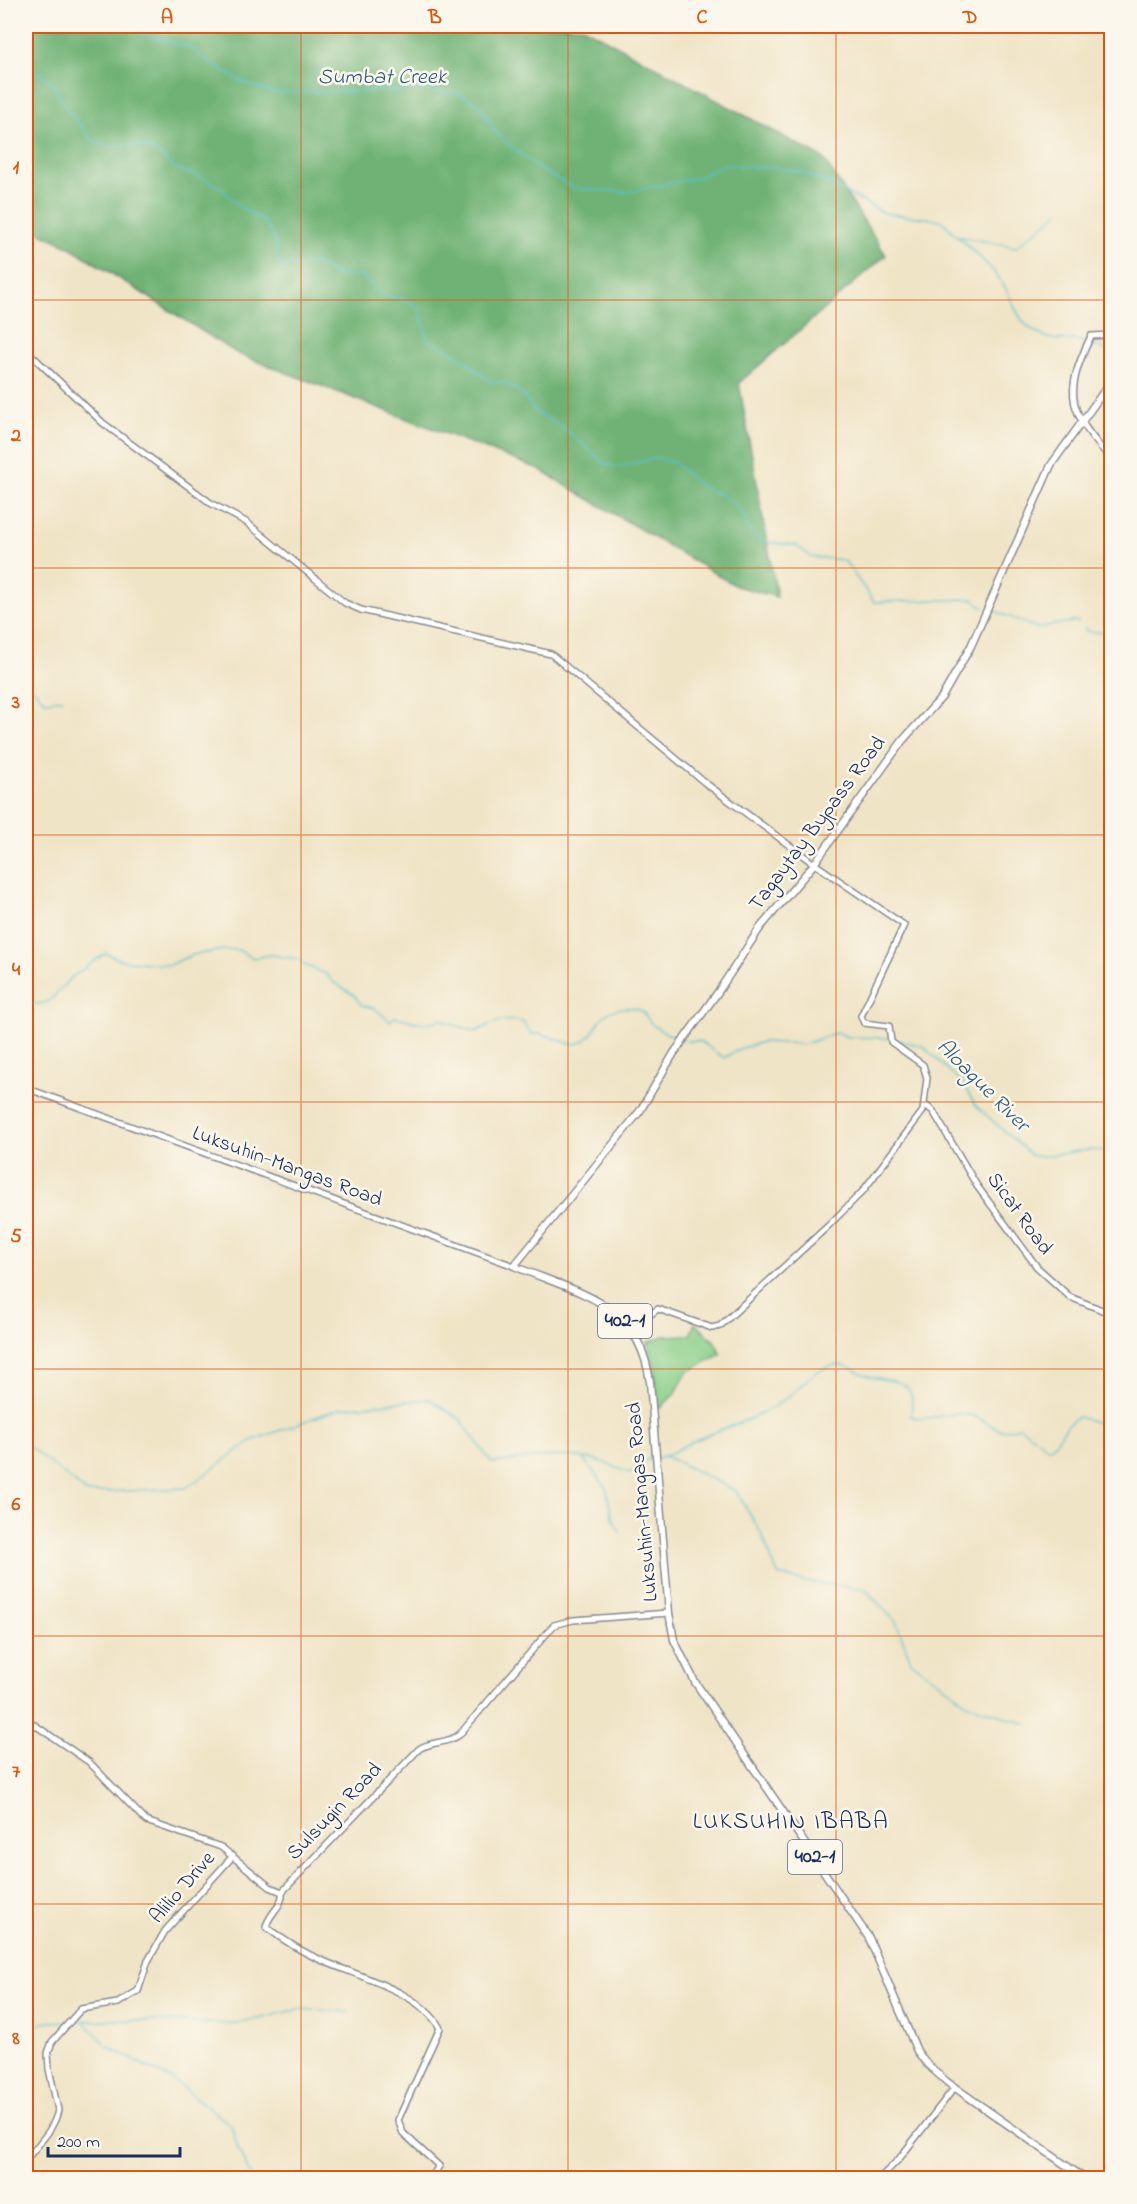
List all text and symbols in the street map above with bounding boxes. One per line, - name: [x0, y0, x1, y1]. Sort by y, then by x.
- text: A: [161, 4, 173, 33]
- text: B: [427, 4, 442, 33]
- text: C: [697, 4, 708, 33]
- text: D: [962, 4, 977, 33]
- water label: Sumbat Creek: [318, 62, 448, 94]
- text: 1: [13, 154, 20, 183]
- text: 2: [10, 422, 21, 451]
- text: 3: [11, 689, 20, 718]
- street label: Tagaytay Bypass Road: [742, 730, 895, 919]
- text: 4: [12, 956, 21, 985]
- water label: Aloague River: [928, 1032, 1038, 1142]
- street label: Luksuhin-Mangas Road: [187, 1119, 386, 1217]
- street label: Sicat Road: [979, 1166, 1059, 1262]
- text: 5: [10, 1223, 22, 1252]
- road number: 402-1: [598, 1304, 652, 1338]
- street label: Luksuhin-Mangas Road: [619, 1401, 669, 1603]
- text: 6: [12, 1491, 21, 1520]
- street label: Sulsugin Road: [280, 1756, 391, 1869]
- text: 7: [12, 1758, 21, 1787]
- district label: LUKSUHIN IBABA: [693, 1805, 889, 1840]
- road number: 402-1: [788, 1840, 842, 1874]
- street label: Alilio Drive: [143, 1845, 223, 1931]
- text: 8: [11, 2025, 20, 2054]
- scale bar: [48, 2120, 180, 2158]
- text: 200 m: [57, 2130, 100, 2156]

